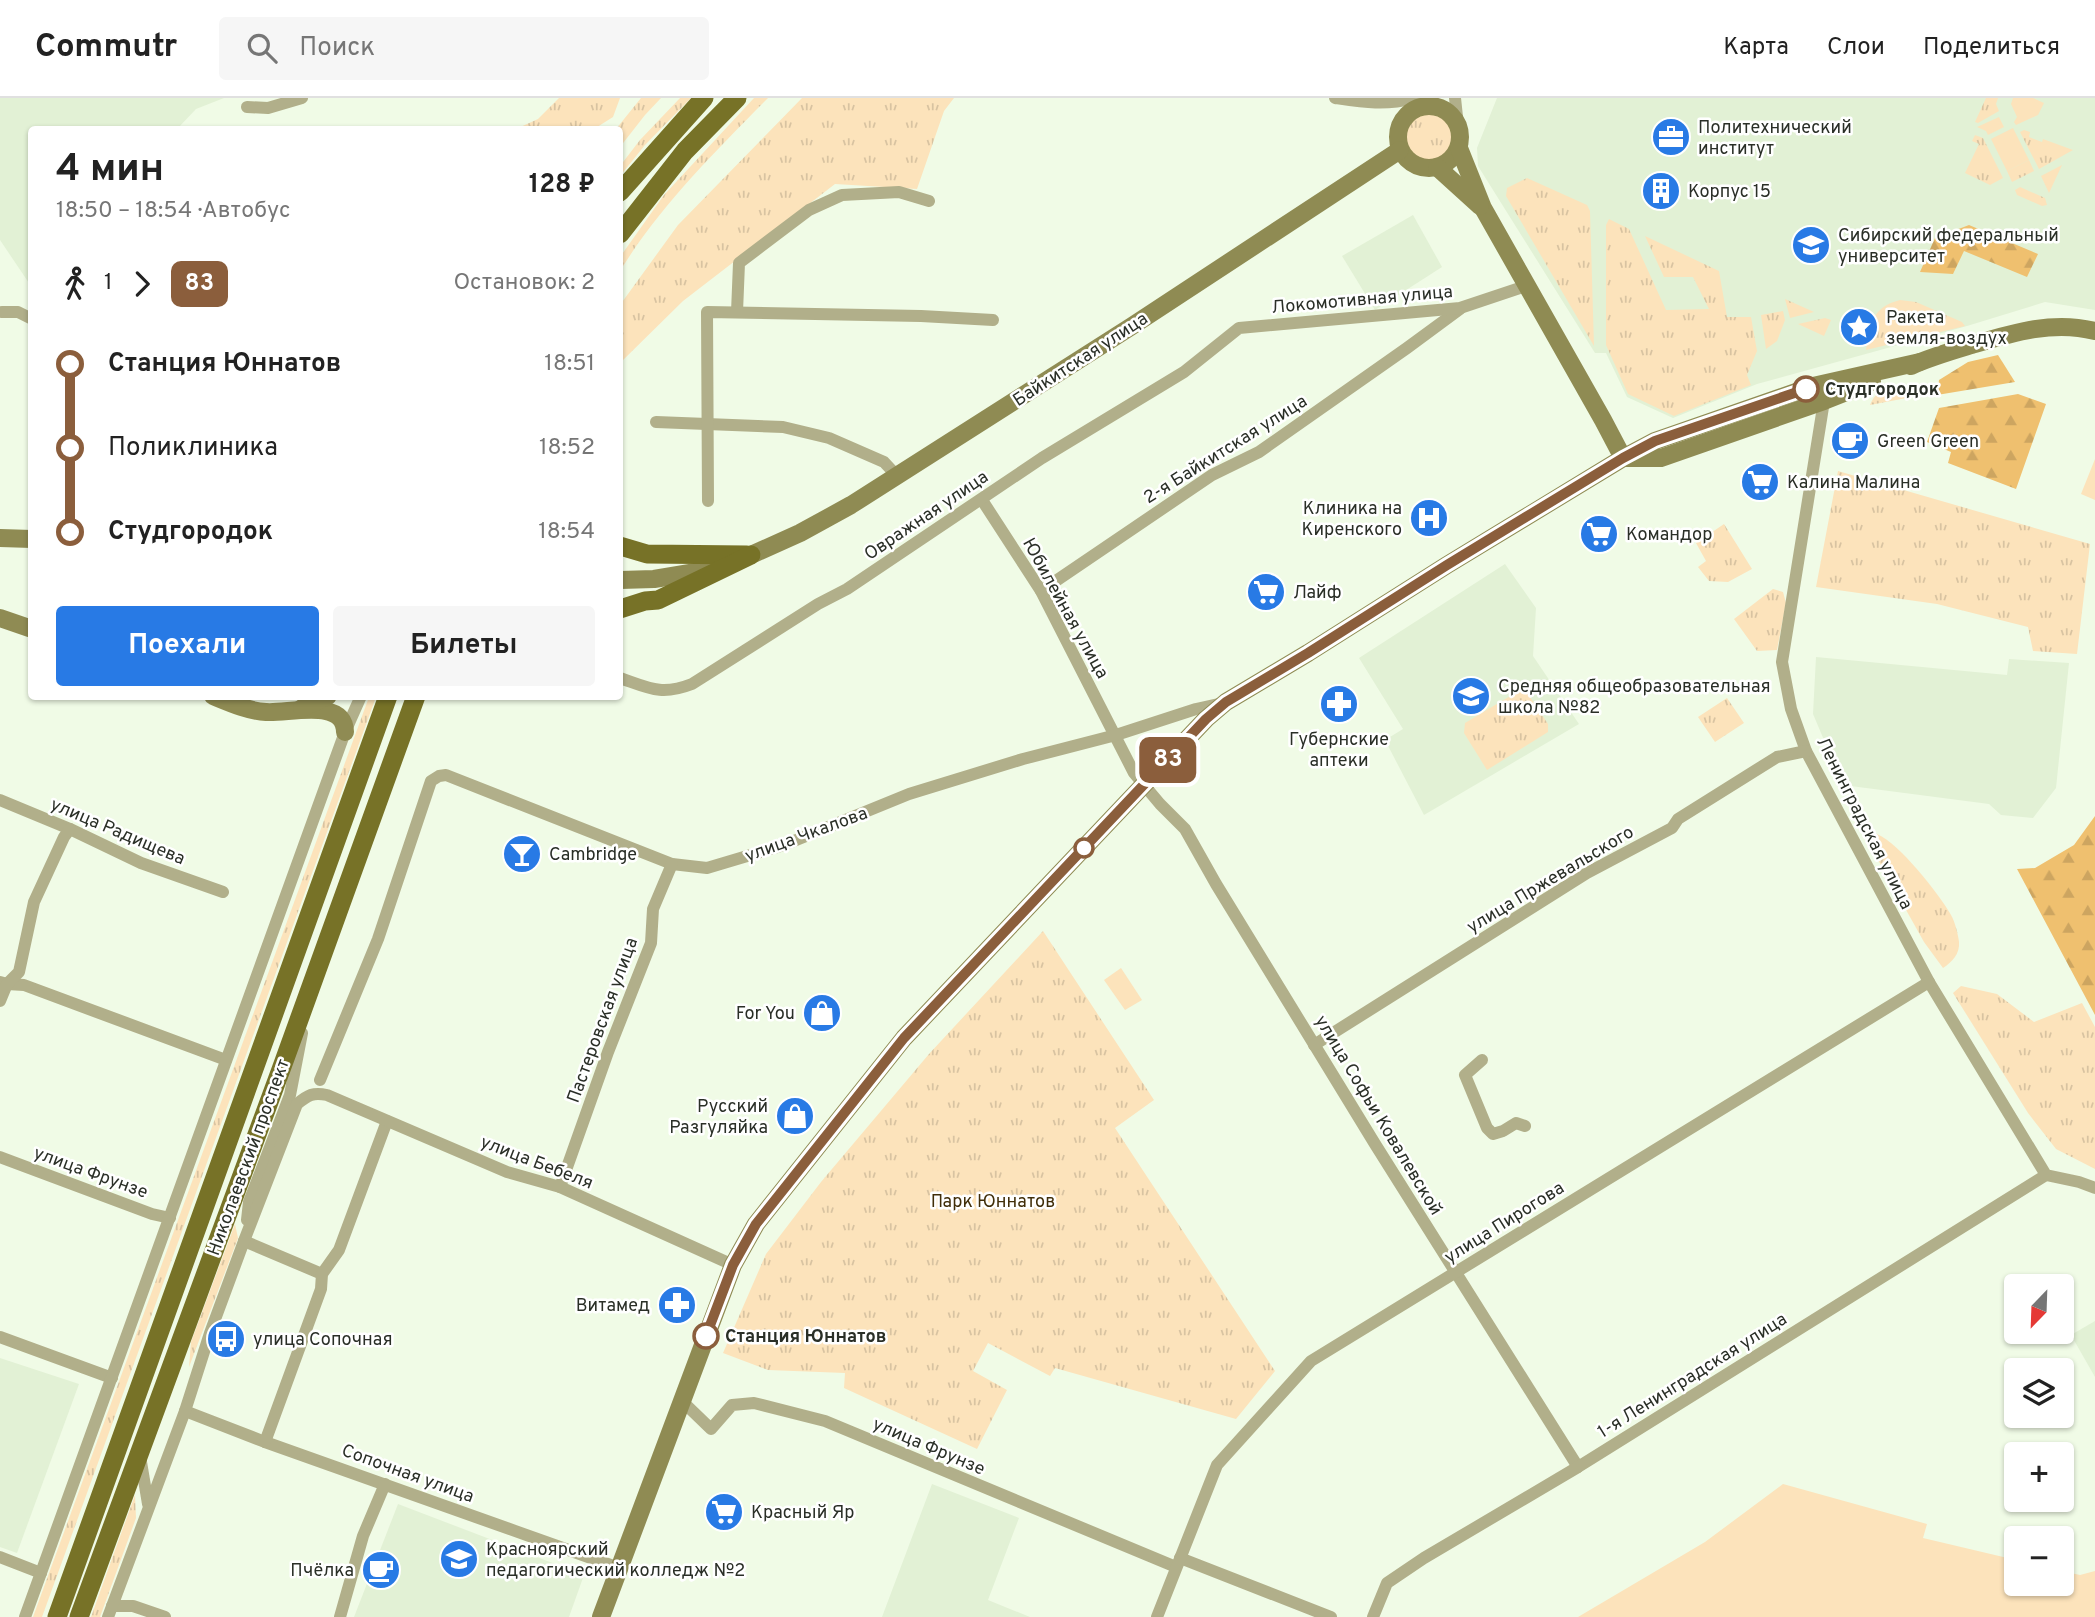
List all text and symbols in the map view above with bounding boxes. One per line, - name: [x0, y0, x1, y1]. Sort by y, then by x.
- search box: [219, 17, 709, 80]
- text: Commutr: [35, 27, 177, 69]
- icon: search: [243, 29, 281, 67]
- text: Поиск: [299, 32, 375, 65]
- text: Карта: [1723, 33, 1789, 63]
- text: Слои: [1827, 33, 1885, 63]
- text: Поделиться: [1923, 33, 2060, 63]
- office icon: Политехнический институт: [1650, 116, 1692, 158]
- place label: Политехнический институт: [1698, 117, 1852, 161]
- text: 4 мин: [56, 146, 164, 195]
- text: 128 ₽: [529, 169, 595, 202]
- building icon: Корпус 15: [1640, 170, 1682, 212]
- place label: Корпус 15: [1688, 181, 1771, 204]
- text: 18:50 – 18:54 · Автобус: [56, 197, 291, 226]
- school or university icon: Сибирский федеральный университет: [1790, 224, 1832, 266]
- place label: Сибирский федеральный университет: [1838, 225, 2059, 269]
- icon: walk: [56, 265, 94, 303]
- icon: forward: [123, 265, 161, 303]
- text: 1: [104, 269, 113, 298]
- text: 83: [185, 269, 214, 299]
- text: Остановок: 2: [454, 269, 595, 298]
- street label: Локомотивная улица: [1270, 281, 1454, 320]
- place icon: Ракета земля-воздух: [1838, 306, 1880, 348]
- place label: Ракета земля-воздух: [1886, 307, 2007, 351]
- street label: Байкитская улица: [1009, 308, 1153, 413]
- text: Станция Юннатов: [108, 348, 341, 381]
- text: 18:51: [544, 350, 595, 379]
- marker: Студгородок: [1793, 376, 1819, 402]
- place label: Студгородок: [1825, 379, 1940, 402]
- street label: 2-я Байкитская улица: [1140, 391, 1312, 510]
- cafe icon: Green Green: [1829, 420, 1871, 462]
- place label: Green Green: [1877, 431, 1979, 454]
- text: Поликлиника: [108, 432, 278, 465]
- text: 18:52: [539, 434, 595, 463]
- supermarket icon: Калина Малина: [1739, 461, 1781, 503]
- street label: Овражная улица: [860, 466, 993, 566]
- place label: Калина Малина: [1787, 472, 1920, 495]
- hospital icon: Клиника на Киренского: [1408, 497, 1450, 539]
- place label: Клиника на Киренского: [1302, 498, 1402, 542]
- supermarket icon: Командор: [1578, 513, 1620, 555]
- text: Студгородок: [108, 516, 273, 549]
- text: 18:54: [538, 518, 595, 547]
- place label: Командор: [1626, 524, 1712, 547]
- street label: Юбилейная улица: [1016, 534, 1113, 683]
- supermarket icon: Лайф: [1245, 571, 1287, 613]
- place label: Лайф: [1293, 582, 1342, 605]
- button: Поехали: [56, 606, 319, 686]
- button: Билеты: [333, 606, 595, 686]
- school or university icon: Средняя общеобразовательная школа №82: [1450, 675, 1492, 717]
- place label: Средняя общеобразовательная школа №82: [1498, 676, 1771, 720]
- pharmacy icon: Губернские аптеки: [1318, 683, 1360, 725]
- place label: Губернские аптеки: [1289, 729, 1389, 773]
- street label: Ленинградская улица: [1810, 734, 1917, 914]
- line badge: 83: [1136, 737, 1200, 783]
- text: 83: [1153, 745, 1183, 775]
- street label: улица Радищева: [47, 794, 188, 871]
- street label: улица Чкалова: [742, 803, 871, 868]
- street label: улица Пржевальского: [1463, 821, 1638, 939]
- bar icon: Cambridge: [501, 833, 543, 875]
- unlabelled marker: [1074, 838, 1094, 858]
- place label: Cambridge: [549, 844, 637, 867]
- street label: Пастеровская улица: [563, 935, 644, 1106]
- shop icon: For You: [801, 992, 843, 1034]
- place label: For You: [736, 1003, 795, 1026]
- street label: улица Софьи Ковалевской: [1309, 1012, 1447, 1220]
- street label: Николаевский проспект: [203, 1056, 296, 1259]
- shop icon: Русский Разгуляйка: [774, 1095, 816, 1137]
- place label: Русский Разгуляйка: [669, 1096, 768, 1140]
- street label: улица Бебеля: [477, 1131, 596, 1195]
- street label: улица Фрунзе: [30, 1142, 151, 1205]
- street label: улица Пирогова: [1441, 1177, 1569, 1269]
- park label: Парк Юннатов: [931, 1191, 1055, 1214]
- north arrow: [2004, 1274, 2074, 1344]
- map controls: [2004, 1274, 2074, 1596]
- pharmacy icon: Витамед: [656, 1284, 698, 1326]
- place label: Витамед: [576, 1295, 650, 1318]
- street label: 1-я Ленинградская улица: [1594, 1308, 1792, 1444]
- bus stop icon: улица Сопочная: [205, 1318, 247, 1360]
- marker: Станция Юннатов: [693, 1323, 719, 1349]
- place label: Станция Юннатов: [725, 1326, 887, 1349]
- place label: улица Сопочная: [253, 1329, 392, 1352]
- button: layers: [2004, 1358, 2074, 1428]
- street label: улица Фрунзе: [869, 1413, 988, 1481]
- street label: Сопочная улица: [338, 1440, 477, 1509]
- button: +: [2004, 1442, 2074, 1512]
- supermarket icon: Красный Яр: [703, 1491, 745, 1533]
- place label: Красный Яр: [751, 1502, 855, 1525]
- button: −: [2004, 1526, 2074, 1596]
- school or university icon: Красноярский педагогический колледж №2: [438, 1538, 480, 1580]
- place label: Красноярский педагогический колледж №2: [486, 1539, 745, 1583]
- cafe icon: Пчёлка: [360, 1549, 402, 1591]
- place label: Пчёлка: [290, 1560, 354, 1583]

